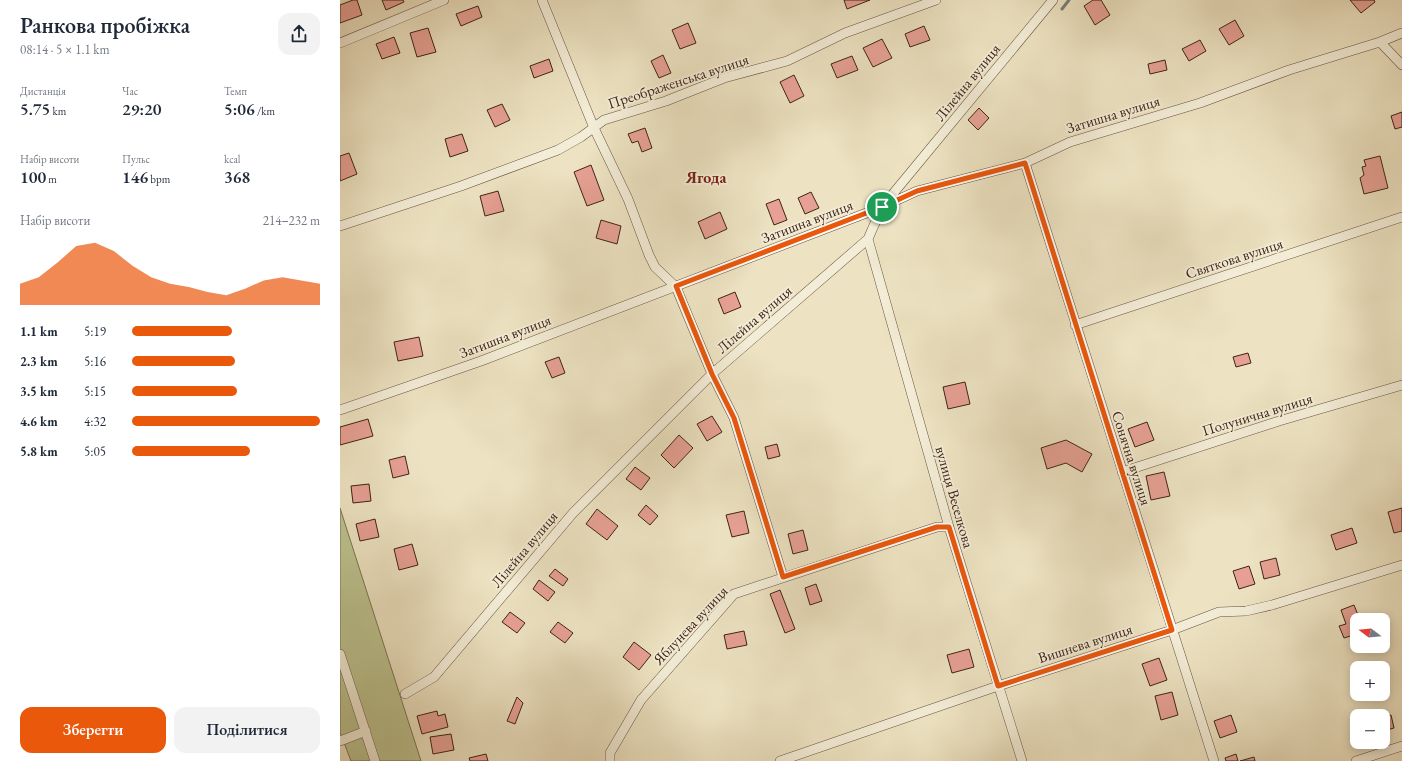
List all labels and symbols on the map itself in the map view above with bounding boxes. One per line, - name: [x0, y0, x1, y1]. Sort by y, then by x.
- street label: Лілейна вулиця: [930, 39, 1004, 125]
- street label: Преображенська вулиця: [605, 49, 751, 113]
- street label: Затишна вулиця: [1064, 91, 1162, 137]
- district label: Ягода: [685, 167, 727, 188]
- pin: [865, 190, 899, 224]
- street label: Затишна вулиця: [758, 195, 856, 247]
- street label: Святкова вулиця: [1183, 233, 1285, 283]
- street label: Лілейна вулиця: [712, 281, 796, 357]
- street label: Затишна вулиця: [456, 310, 554, 362]
- street label: Полунична вулиця: [1200, 388, 1315, 440]
- street label: Сонячна вулиця: [1108, 408, 1156, 508]
- street label: вулиця Веселкова: [931, 444, 979, 550]
- street label: Лілейна вулиця: [487, 507, 562, 591]
- street label: Яблунева вулиця: [648, 581, 732, 669]
- north arrow: [1350, 613, 1390, 653]
- street label: Вишнева вулиця: [1035, 619, 1135, 667]

